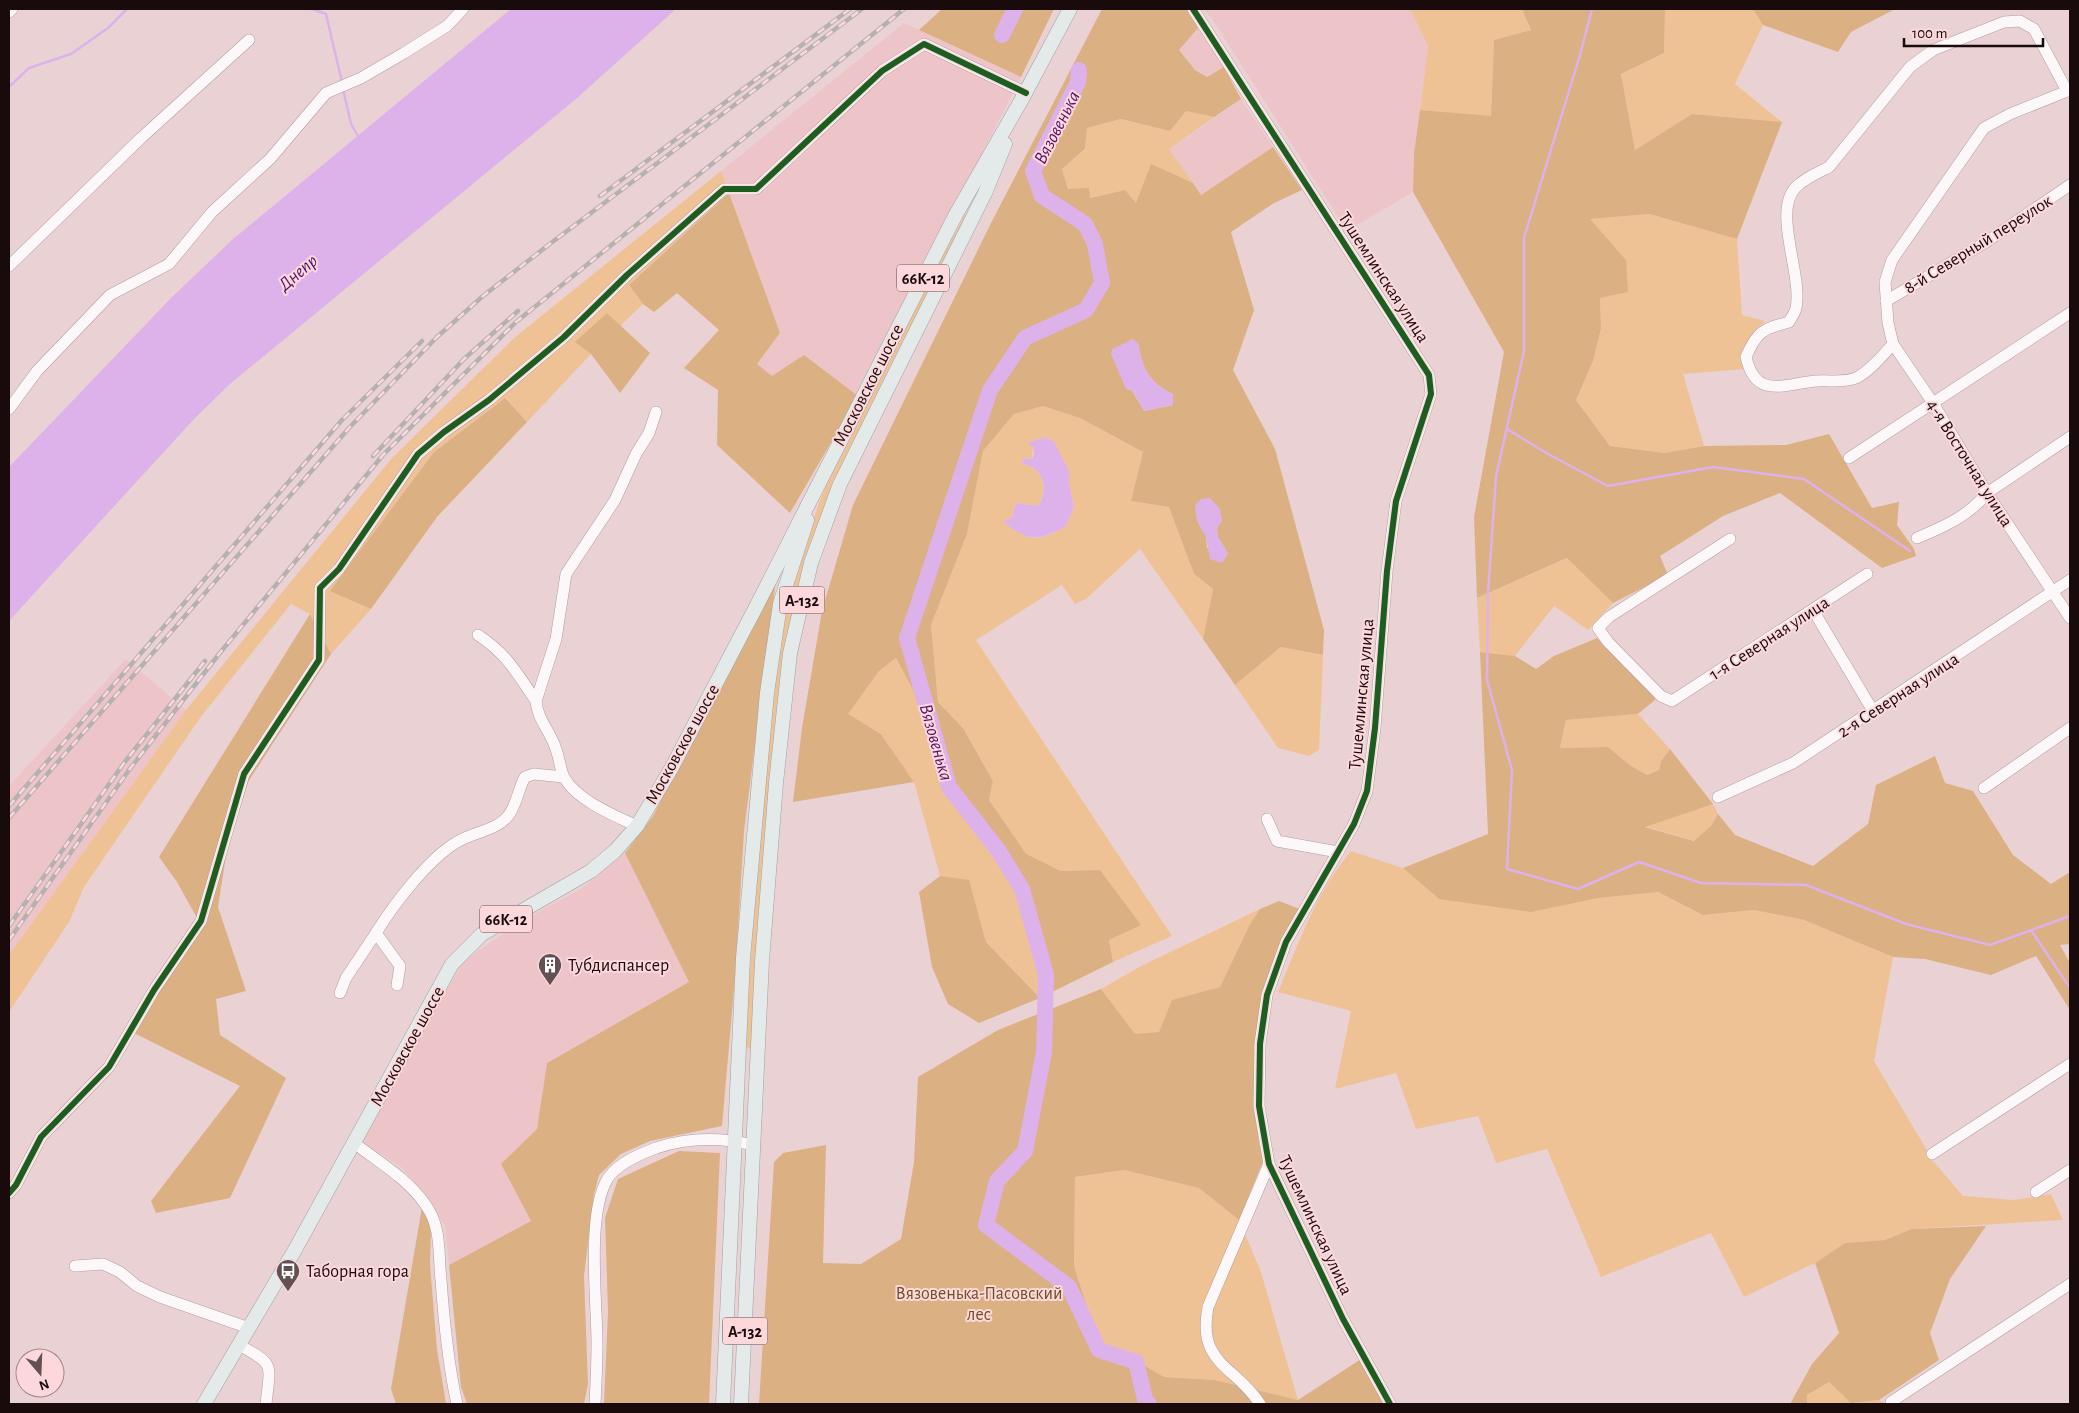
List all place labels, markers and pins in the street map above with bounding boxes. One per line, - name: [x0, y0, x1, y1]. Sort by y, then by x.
- building icon: Тубдиспансер: [537, 952, 563, 986]
- place label: Тубдиспансер: [568, 956, 669, 975]
- bus stop icon: Таборная гора: [275, 1258, 301, 1292]
- place label: Таборная гора: [306, 1262, 409, 1281]

